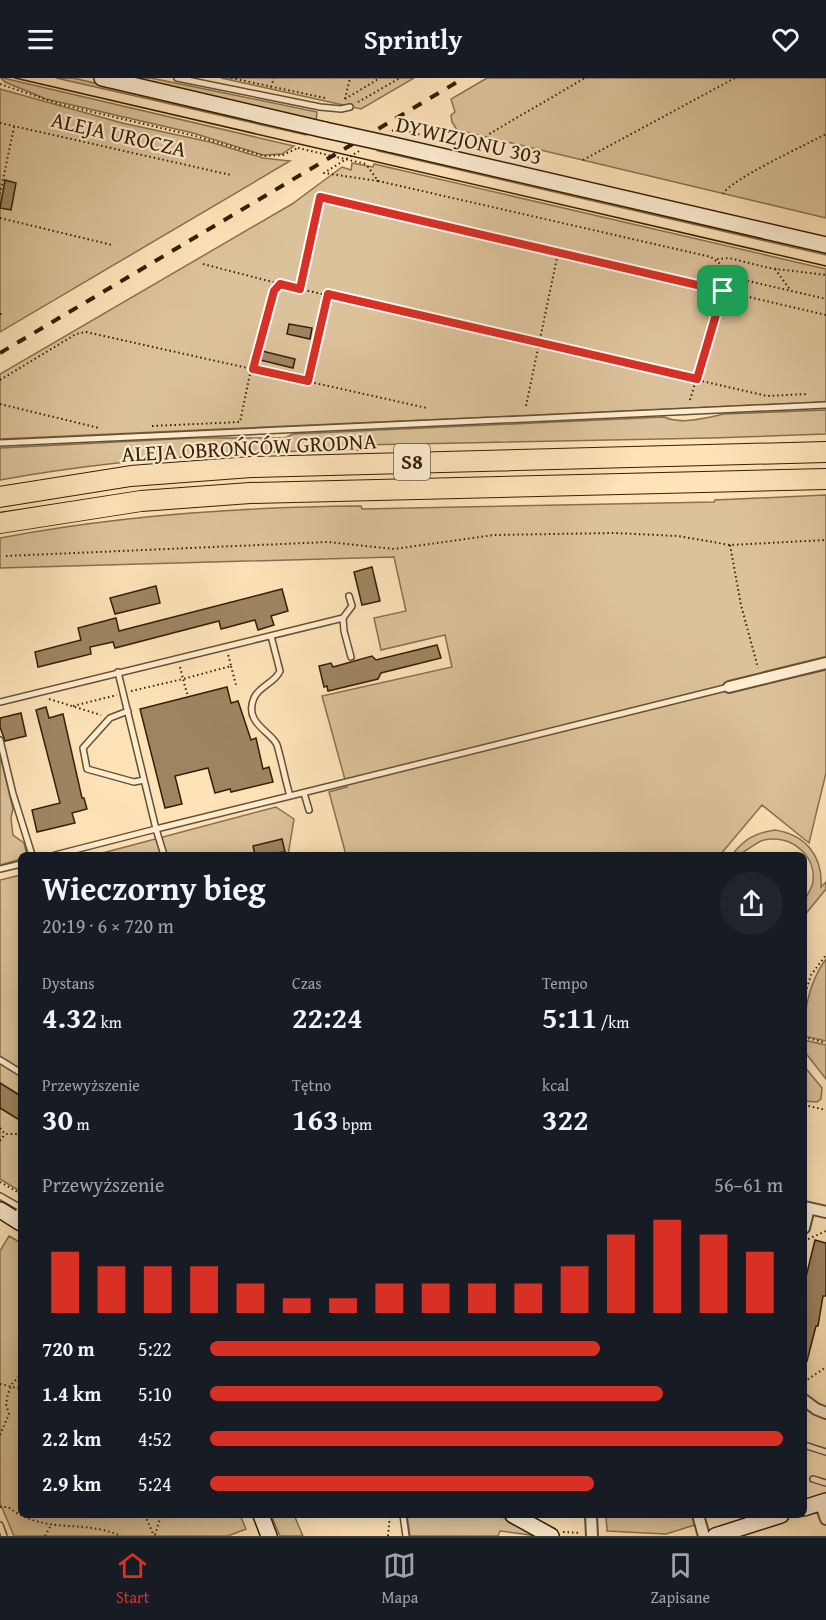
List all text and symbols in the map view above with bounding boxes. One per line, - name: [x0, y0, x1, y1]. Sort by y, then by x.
- text: Sprintly: [364, 19, 462, 59]
- icon: menu: [24, 23, 57, 56]
- icon: heart: [769, 23, 802, 56]
- street label: ALEJA UROCZA: [48, 103, 190, 165]
- street label: DYWIZJONU 303: [393, 108, 545, 172]
- pin: [697, 265, 748, 316]
- icon: arrive: [706, 274, 739, 307]
- street label: ALEJA OBROŃCÓW GRODNA: [121, 424, 378, 470]
- road number: S8: [394, 444, 430, 480]
- text: Wieczorny bieg: [42, 864, 266, 912]
- button: share: [720, 872, 783, 935]
- text: 20:19 · 6 × 720 m: [42, 911, 174, 940]
- text: Dystans: [42, 971, 95, 995]
- text: Czas: [292, 971, 322, 995]
- text: Tempo: [542, 971, 588, 995]
- text: 4.32: [42, 995, 97, 1039]
- text: 22:24: [292, 995, 363, 1039]
- text: 5:11: [542, 995, 597, 1039]
- text: km: [97, 1010, 122, 1034]
- text: /km: [597, 1010, 629, 1034]
- text: Przewyższenie: [42, 1073, 140, 1097]
- text: Tętno: [292, 1073, 331, 1097]
- text: kcal: [542, 1073, 569, 1097]
- text: 30: [42, 1097, 73, 1141]
- text: 163: [292, 1097, 339, 1141]
- text: 322: [542, 1097, 589, 1141]
- text: m: [73, 1112, 90, 1136]
- text: bpm: [339, 1112, 372, 1136]
- text: Przewyższenie: [42, 1170, 164, 1199]
- text: 56–61 m: [714, 1170, 783, 1199]
- text: 720 m: [42, 1334, 95, 1363]
- text: 5:22: [138, 1334, 172, 1363]
- text: 1.4 km: [42, 1379, 101, 1408]
- text: 5:10: [138, 1379, 172, 1408]
- text: 2.2 km: [42, 1424, 101, 1453]
- text: 4:52: [138, 1424, 172, 1453]
- text: 2.9 km: [42, 1469, 101, 1498]
- text: 5:24: [138, 1469, 172, 1498]
- tab: Start: [116, 1549, 149, 1609]
- tab: Mapa: [381, 1549, 418, 1609]
- tab: Zapisane: [650, 1549, 710, 1609]

